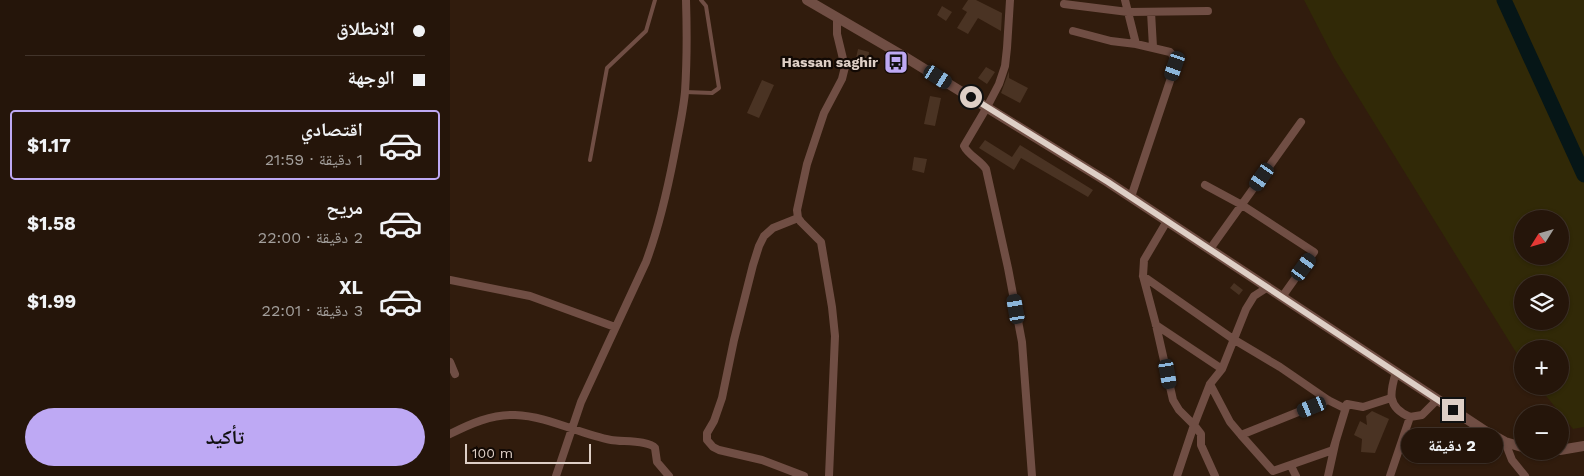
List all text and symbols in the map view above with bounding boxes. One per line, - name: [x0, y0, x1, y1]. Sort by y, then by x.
- text: الانطلاق: [336, 17, 395, 40]
- bus stop icon: Hassan saghir: [883, 49, 909, 75]
- car: [1163, 49, 1186, 83]
- place label: Hassan saghir: [782, 54, 878, 70]
- car: [921, 63, 954, 91]
- text: الوجهة: [347, 66, 395, 89]
- route start: [960, 86, 982, 108]
- text: اقتصادي: [301, 118, 363, 141]
- icon: car: [378, 123, 423, 168]
- text: $1.17: [27, 134, 71, 157]
- text: 1 دقيقة · 21:59: [265, 150, 363, 169]
- car: [1247, 160, 1276, 194]
- text: مريح: [326, 196, 363, 219]
- icon: car: [378, 201, 423, 246]
- north arrow: [1514, 210, 1569, 265]
- map controls: [1514, 210, 1569, 460]
- text: $1.58: [27, 212, 76, 235]
- text: 2 دقيقة · 22:00: [258, 228, 363, 247]
- car: [1289, 250, 1318, 284]
- button: layers: [1514, 275, 1569, 330]
- text: XL: [339, 276, 363, 299]
- icon: car: [378, 279, 423, 324]
- text: $1.99: [27, 290, 76, 313]
- car: [1006, 293, 1025, 325]
- text: 3 دقيقة · 22:01: [262, 301, 363, 320]
- button: +: [1514, 340, 1569, 395]
- car: [1158, 358, 1177, 390]
- car: [1295, 394, 1328, 420]
- route end: [1442, 399, 1464, 421]
- button: −: [1514, 405, 1569, 460]
- button: تأكيد: [25, 408, 425, 466]
- callout: 2 دقيقة: [1402, 428, 1504, 462]
- text: 2 دقيقة: [1428, 436, 1476, 455]
- scale bar: [465, 441, 591, 464]
- text: 100 m: [472, 445, 513, 461]

